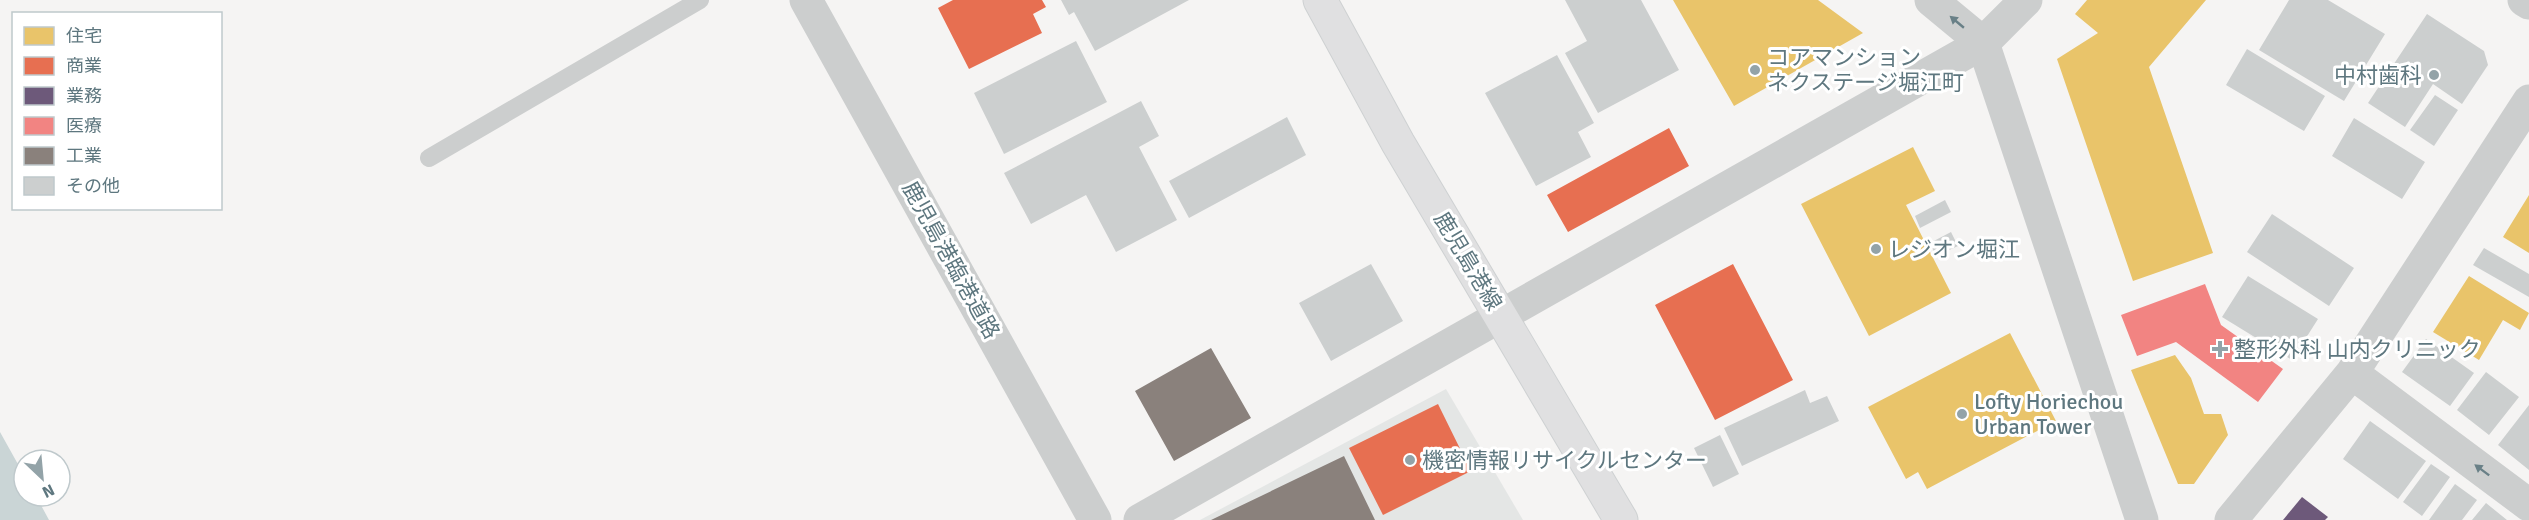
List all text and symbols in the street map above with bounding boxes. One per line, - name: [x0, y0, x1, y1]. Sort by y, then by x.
- legend: [12, 12, 222, 210]
- one-way arrow: [1949, 15, 1965, 28]
- text: 住宅: [66, 25, 102, 47]
- place label: コアマンション ネクステージ堀江町: [1767, 44, 1964, 96]
- text: 商業: [66, 55, 102, 77]
- place label: 中村歯科: [2334, 62, 2422, 89]
- marker: コアマンション ネクステージ堀江町: [1748, 63, 1762, 77]
- marker: 中村歯科: [2427, 68, 2441, 82]
- text: 業務: [66, 85, 102, 107]
- text: 医療: [66, 115, 102, 137]
- text: 工業: [66, 145, 102, 167]
- text: その他: [66, 175, 120, 197]
- street label: 鹿児島港臨港道路: [897, 176, 1005, 344]
- street label: 鹿児島港線: [1428, 207, 1508, 315]
- place label: レジオン堀江: [1888, 236, 2020, 263]
- marker: レジオン堀江: [1869, 242, 1883, 256]
- place label: 整形外科 山内クリニック: [2234, 336, 2481, 363]
- marker: 整形外科 山内クリニック: [2211, 340, 2229, 358]
- place label: Lofty Horiechou Urban Tower: [1974, 388, 2123, 440]
- marker: Lofty Horiechou Urban Tower: [1955, 407, 1969, 421]
- place label: 機密情報リサイクルセンター: [1422, 447, 1707, 474]
- north arrow: [12, 448, 72, 508]
- marker: 機密情報リサイクルセンター: [1403, 453, 1417, 467]
- one-way arrow: [2474, 464, 2490, 476]
- text: N: [39, 479, 58, 502]

